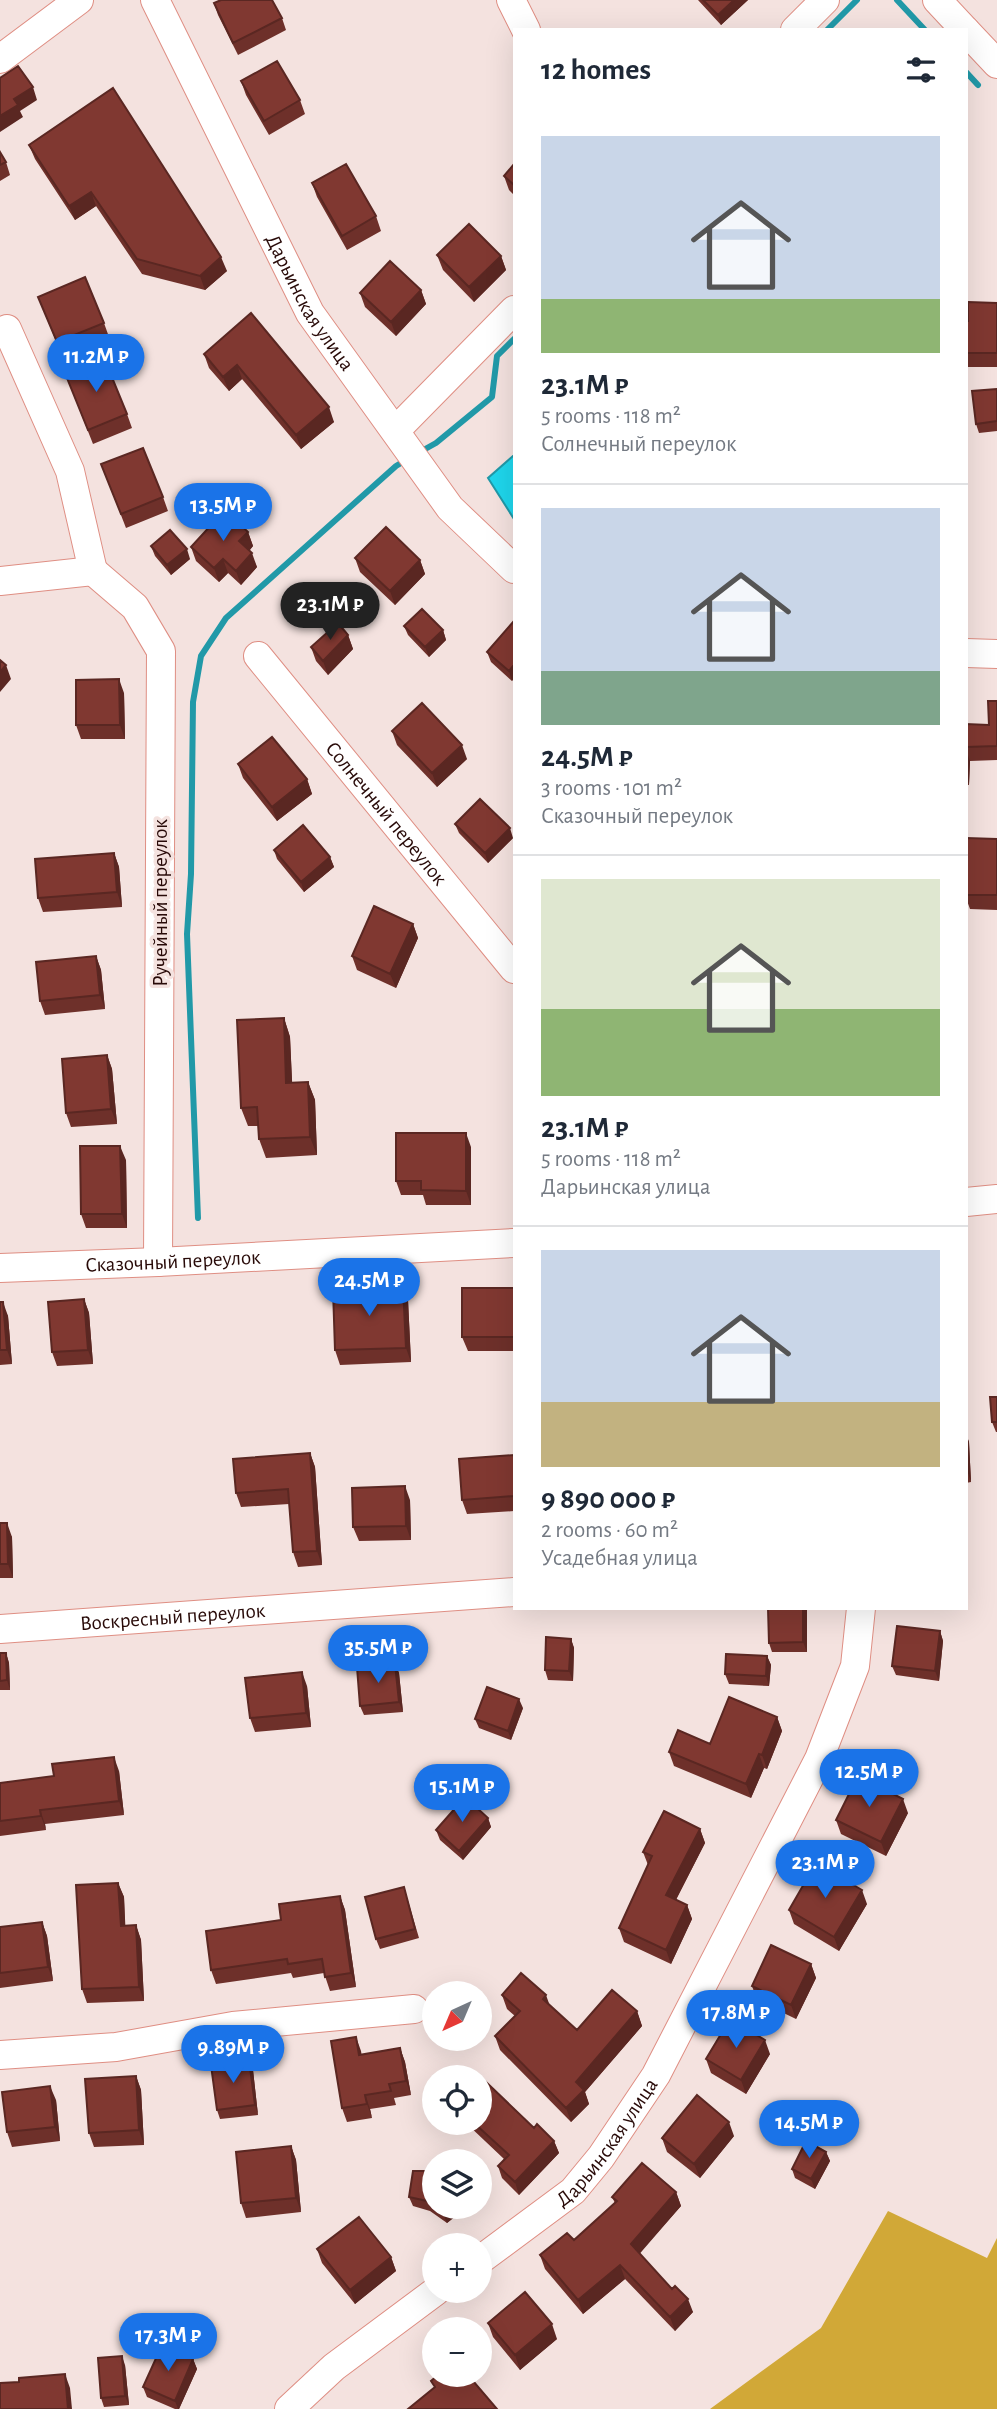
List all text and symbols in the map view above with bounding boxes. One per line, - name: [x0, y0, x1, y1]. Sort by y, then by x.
- icon: filters: [902, 51, 940, 89]
- text: 12 homes: [541, 55, 651, 85]
- icon: home: [678, 182, 804, 308]
- street label: Дарьинская улица: [262, 231, 358, 375]
- pin: 11.2M ₽: [31, 334, 161, 394]
- text: 11.2M ₽: [63, 345, 129, 368]
- text: 23.1M ₽: [541, 370, 628, 400]
- text: 5 rooms · 118 m²: [541, 405, 681, 428]
- text: Солнечный переулок: [541, 433, 736, 456]
- pin: 13.5M ₽: [158, 484, 288, 543]
- text: 13.5M ₽: [190, 494, 256, 517]
- icon: home: [678, 554, 804, 680]
- pin: 23.1M ₽: [265, 582, 395, 642]
- text: 23.1M ₽: [297, 593, 363, 616]
- street label: Солнечный переулок: [322, 737, 451, 889]
- text: 24.5M ₽: [541, 742, 633, 772]
- text: 3 rooms · 101 m²: [541, 777, 682, 800]
- text: Сказочный переулок: [541, 805, 733, 828]
- street label: Ручейный переулок: [150, 819, 171, 987]
- icon: home: [678, 925, 804, 1051]
- text: 23.1M ₽: [541, 1113, 628, 1143]
- text: 5 rooms · 118 m²: [541, 1148, 681, 1171]
- text: Дарьинская улица: [541, 1176, 710, 1199]
- street label: Сказочный переулок: [85, 1246, 261, 1275]
- pin: 24.5M ₽: [304, 1258, 434, 1318]
- text: 24.5M ₽: [334, 1269, 404, 1292]
- icon: home: [678, 1296, 804, 1422]
- text: 9 890 000 ₽: [541, 1484, 675, 1514]
- text: 2 rooms · 60 m²: [541, 1519, 678, 1542]
- text: Усадебная улица: [541, 1547, 698, 1570]
- street label: Воскресный переулок: [79, 1599, 266, 1634]
- pin: 35.5M ₽: [313, 1626, 443, 1685]
- text: 35.5M ₽: [344, 1636, 412, 1659]
- pin: 12.5M ₽: [804, 1750, 934, 1809]
- text: 12.5M ₽: [836, 1760, 902, 1783]
- pin: 15.1M ₽: [397, 1764, 527, 1824]
- text: 15.1M ₽: [430, 1775, 494, 1798]
- pin: 23.1M ₽: [760, 1840, 890, 1900]
- text: 23.1M ₽: [792, 1851, 858, 1874]
- north arrow: [422, 1981, 492, 2051]
- map controls: [422, 1981, 492, 2387]
- pin: 17.8M ₽: [671, 1990, 801, 2050]
- text: 17.8M ₽: [702, 2001, 770, 2024]
- pin: 9.89M ₽: [168, 2025, 298, 2085]
- text: 9.89M ₽: [197, 2036, 269, 2059]
- button: locate: [422, 2065, 492, 2135]
- street label: Дарьинская улица: [552, 2074, 661, 2210]
- pin: 14.5M ₽: [744, 2100, 874, 2160]
- text: 14.5M ₽: [775, 2111, 843, 2134]
- button: layers: [422, 2149, 492, 2219]
- button: +: [422, 2233, 492, 2303]
- pin: 17.3M ₽: [103, 2314, 233, 2373]
- button: −: [422, 2317, 492, 2387]
- text: 17.3M ₽: [135, 2324, 201, 2347]

